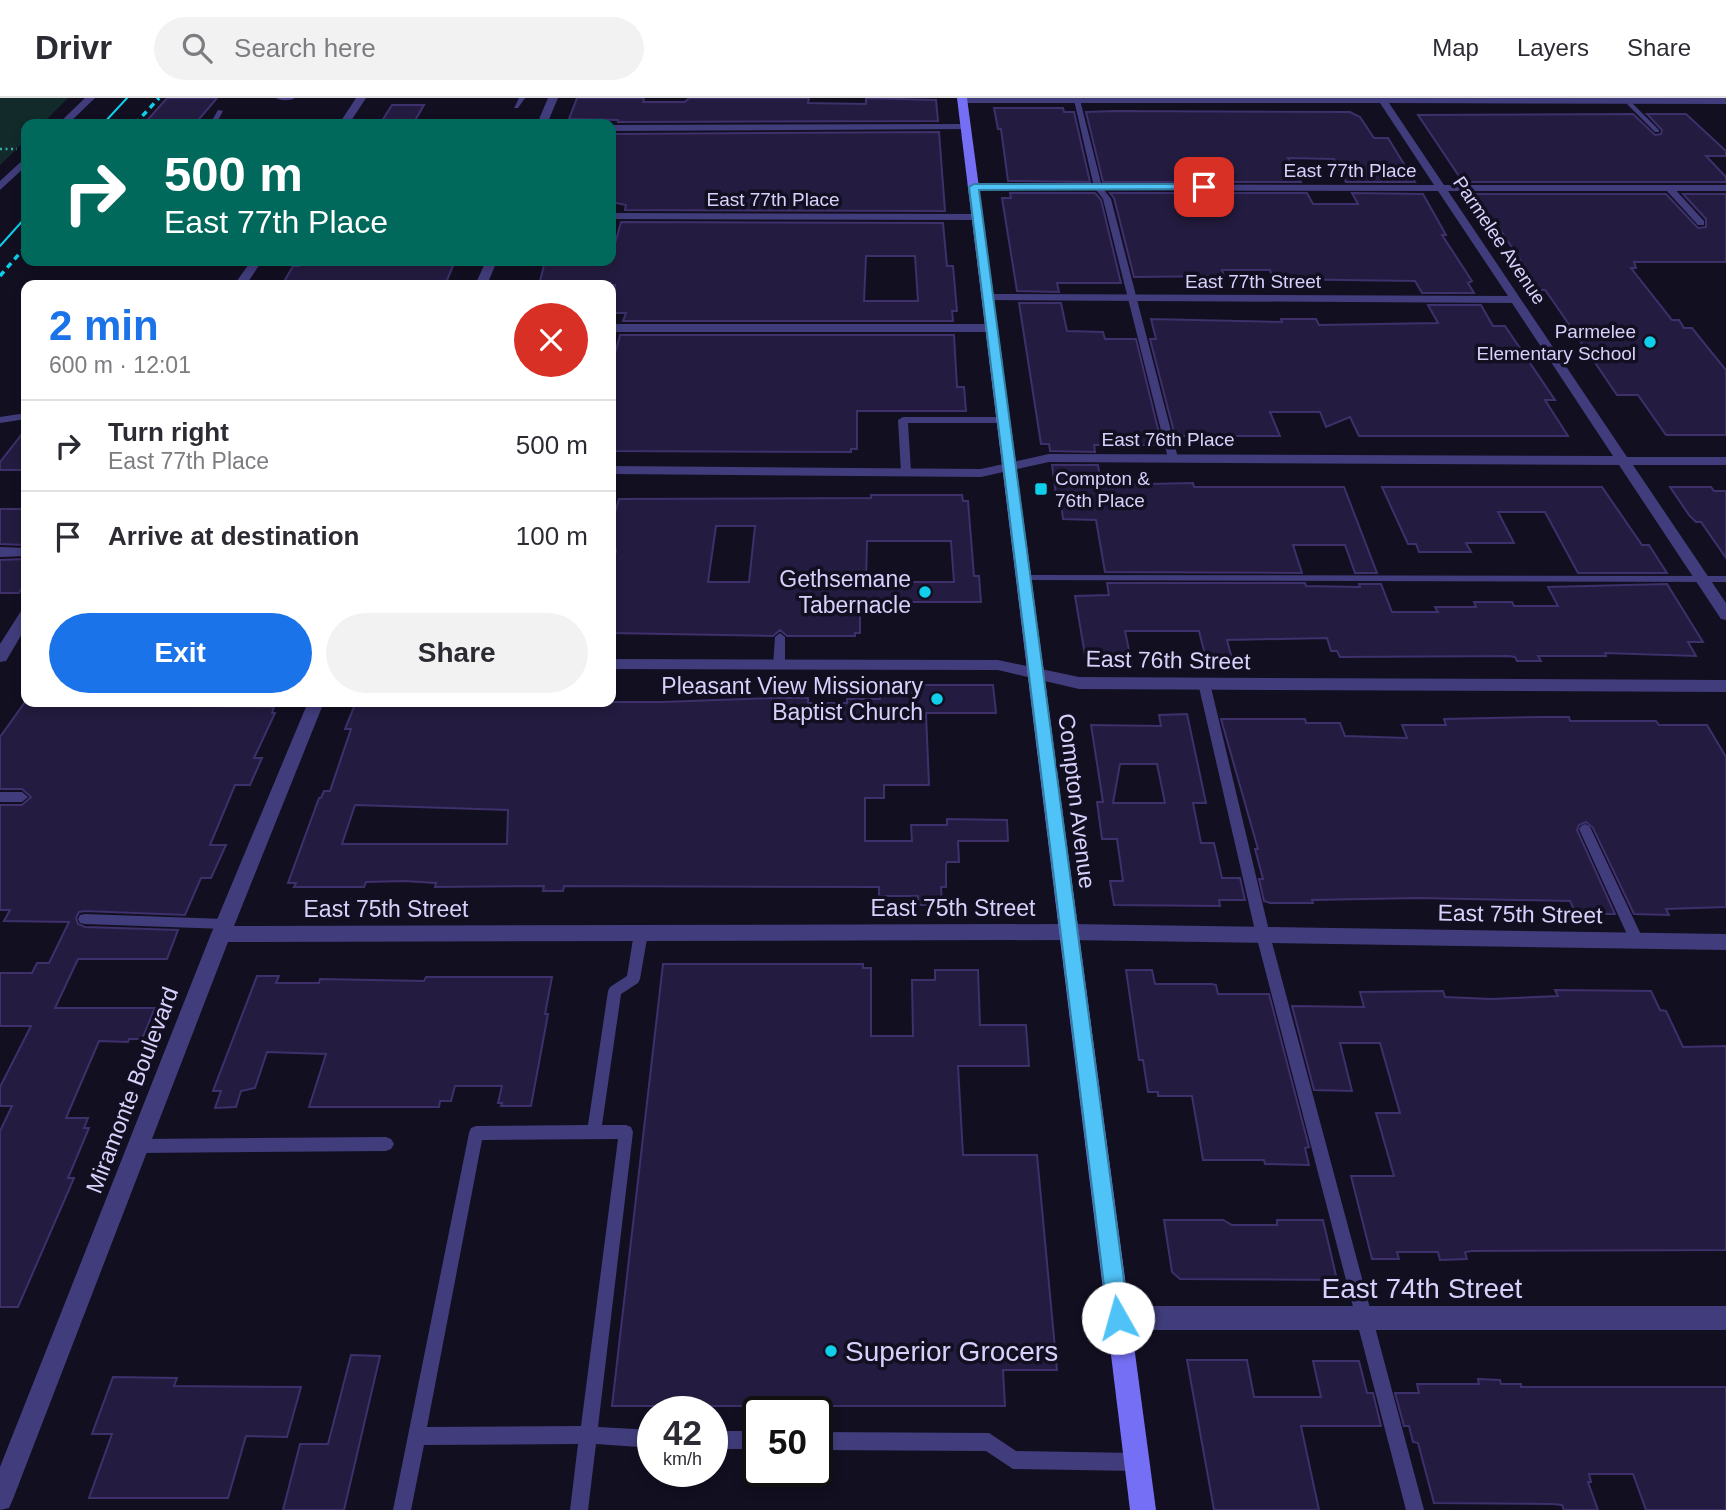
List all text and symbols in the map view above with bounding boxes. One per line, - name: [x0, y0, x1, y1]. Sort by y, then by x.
- search box: [154, 17, 644, 80]
- text: Drivr: [35, 29, 112, 66]
- icon: search: [178, 29, 216, 67]
- text: Search here: [234, 33, 376, 63]
- text: Map: [1432, 34, 1479, 61]
- text: Layers: [1517, 34, 1589, 61]
- text: Share: [1627, 34, 1691, 61]
- icon: right: [49, 147, 140, 238]
- text: 500 m: [164, 147, 303, 201]
- pin: [1174, 157, 1234, 217]
- street label: East 77th Place: [1283, 160, 1417, 181]
- icon: arrive: [1185, 168, 1223, 206]
- street label: Parmelee Avenue: [1449, 172, 1550, 308]
- street label: East 77th Place: [706, 189, 840, 210]
- text: East 77th Place: [164, 204, 388, 240]
- street label: East 77th Street: [1185, 271, 1322, 292]
- text: 2 min: [49, 302, 159, 349]
- button: close: [514, 303, 588, 377]
- place label: Parmelee Elementary School: [1477, 321, 1636, 364]
- marker: Parmelee Elementary School: [1642, 334, 1658, 350]
- text: 600 m · 12:01: [49, 352, 191, 378]
- text: Turn right: [108, 417, 229, 447]
- icon: right: [49, 427, 87, 465]
- street label: East 76th Place: [1101, 429, 1235, 450]
- text: 500 m: [516, 430, 588, 460]
- text: East 77th Place: [108, 448, 269, 474]
- place label: Compton & 76th Place: [1055, 468, 1150, 511]
- marker: Compton & 76th Place: [1033, 481, 1049, 497]
- icon: arrive: [49, 518, 87, 556]
- text: Arrive at destination: [108, 521, 359, 551]
- text: 100 m: [516, 521, 588, 551]
- place label: Gethsemane Tabernacle: [779, 566, 911, 618]
- marker: Gethsemane Tabernacle: [917, 584, 933, 600]
- button: Exit: [49, 613, 312, 693]
- button: Share: [326, 613, 588, 693]
- street label: East 76th Street: [1085, 646, 1251, 674]
- place label: Pleasant View Missionary Baptist Church: [661, 673, 923, 725]
- marker: Pleasant View Missionary Baptist Church: [929, 691, 945, 707]
- street label: Compton Avenue: [1053, 712, 1101, 890]
- street label: East 75th Street: [871, 895, 1036, 921]
- street label: East 75th Street: [304, 896, 469, 922]
- street label: East 75th Street: [1437, 900, 1603, 928]
- street label: Miramonte Boulevard: [81, 983, 183, 1197]
- street label: East 74th Street: [1322, 1273, 1523, 1304]
- position arrow: [1081, 1281, 1155, 1355]
- place label: Superior Grocers: [845, 1336, 1058, 1367]
- marker: Superior Grocers: [823, 1343, 839, 1359]
- speed limit sign: 50: [742, 1396, 833, 1487]
- text: 42: [663, 1413, 702, 1452]
- text: km/h: [663, 1449, 702, 1469]

